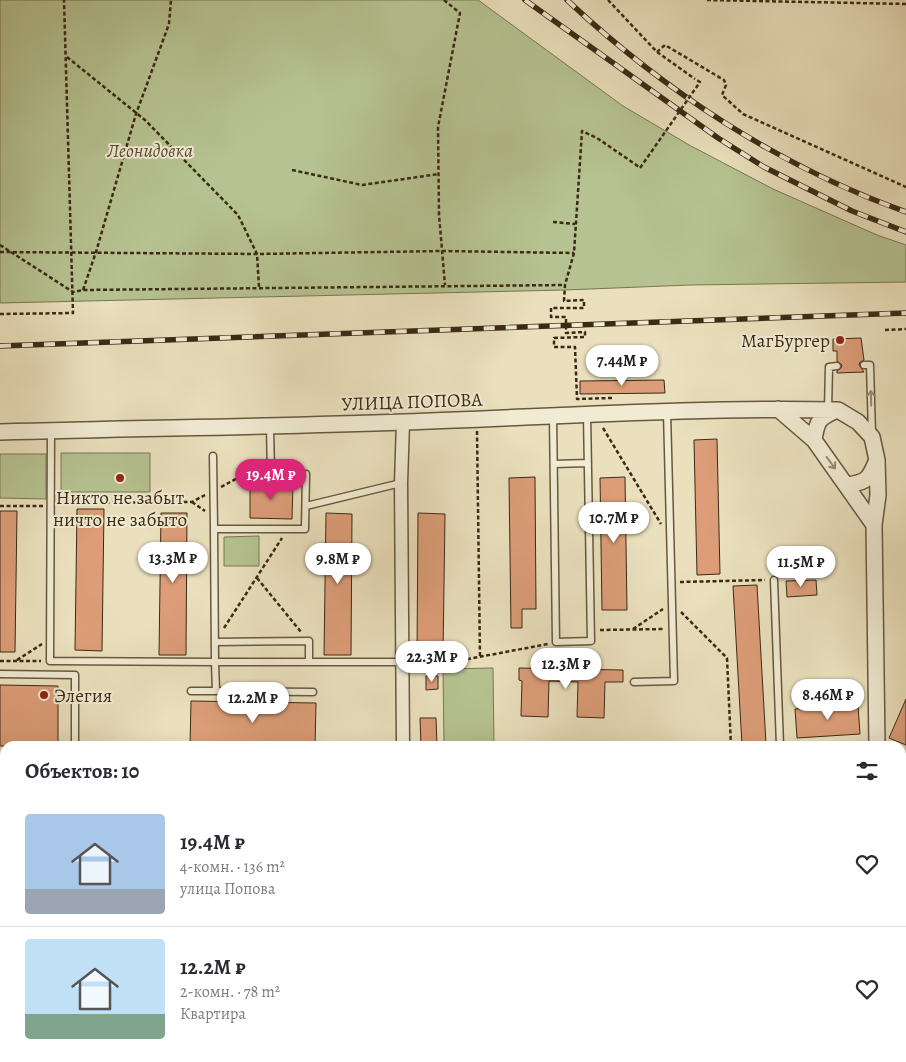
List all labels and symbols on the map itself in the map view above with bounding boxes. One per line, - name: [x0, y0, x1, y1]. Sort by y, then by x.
- park label: Леонидовка: [106, 138, 193, 164]
- place label: МагБургер: [741, 328, 830, 354]
- marker: МагБургер: [834, 334, 846, 346]
- pin: 7.44M ₽: [576, 344, 668, 387]
- street label: УЛИЦА ПОПОВА: [341, 387, 484, 417]
- one-way arrow: [866, 390, 875, 406]
- one-way arrow: [826, 455, 836, 469]
- pin: 19.4M ₽: [225, 458, 317, 501]
- marker: Никто не забыт ничто не забыто: [114, 472, 126, 484]
- place label: Никто не забыт ничто не забыто: [53, 485, 187, 533]
- pin: 10.7M ₽: [568, 502, 660, 544]
- pin: 13.3M ₽: [127, 542, 219, 584]
- pin: 9.8M ₽: [297, 542, 379, 585]
- pin: 11.5M ₽: [755, 546, 847, 588]
- pin: 22.3M ₽: [386, 640, 478, 683]
- pin: 12.3M ₽: [520, 648, 612, 690]
- pin: 8.46M ₽: [782, 678, 874, 721]
- pin: 12.2M ₽: [207, 682, 299, 724]
- place label: Элегия: [54, 683, 112, 709]
- marker: Элегия: [38, 689, 50, 701]

